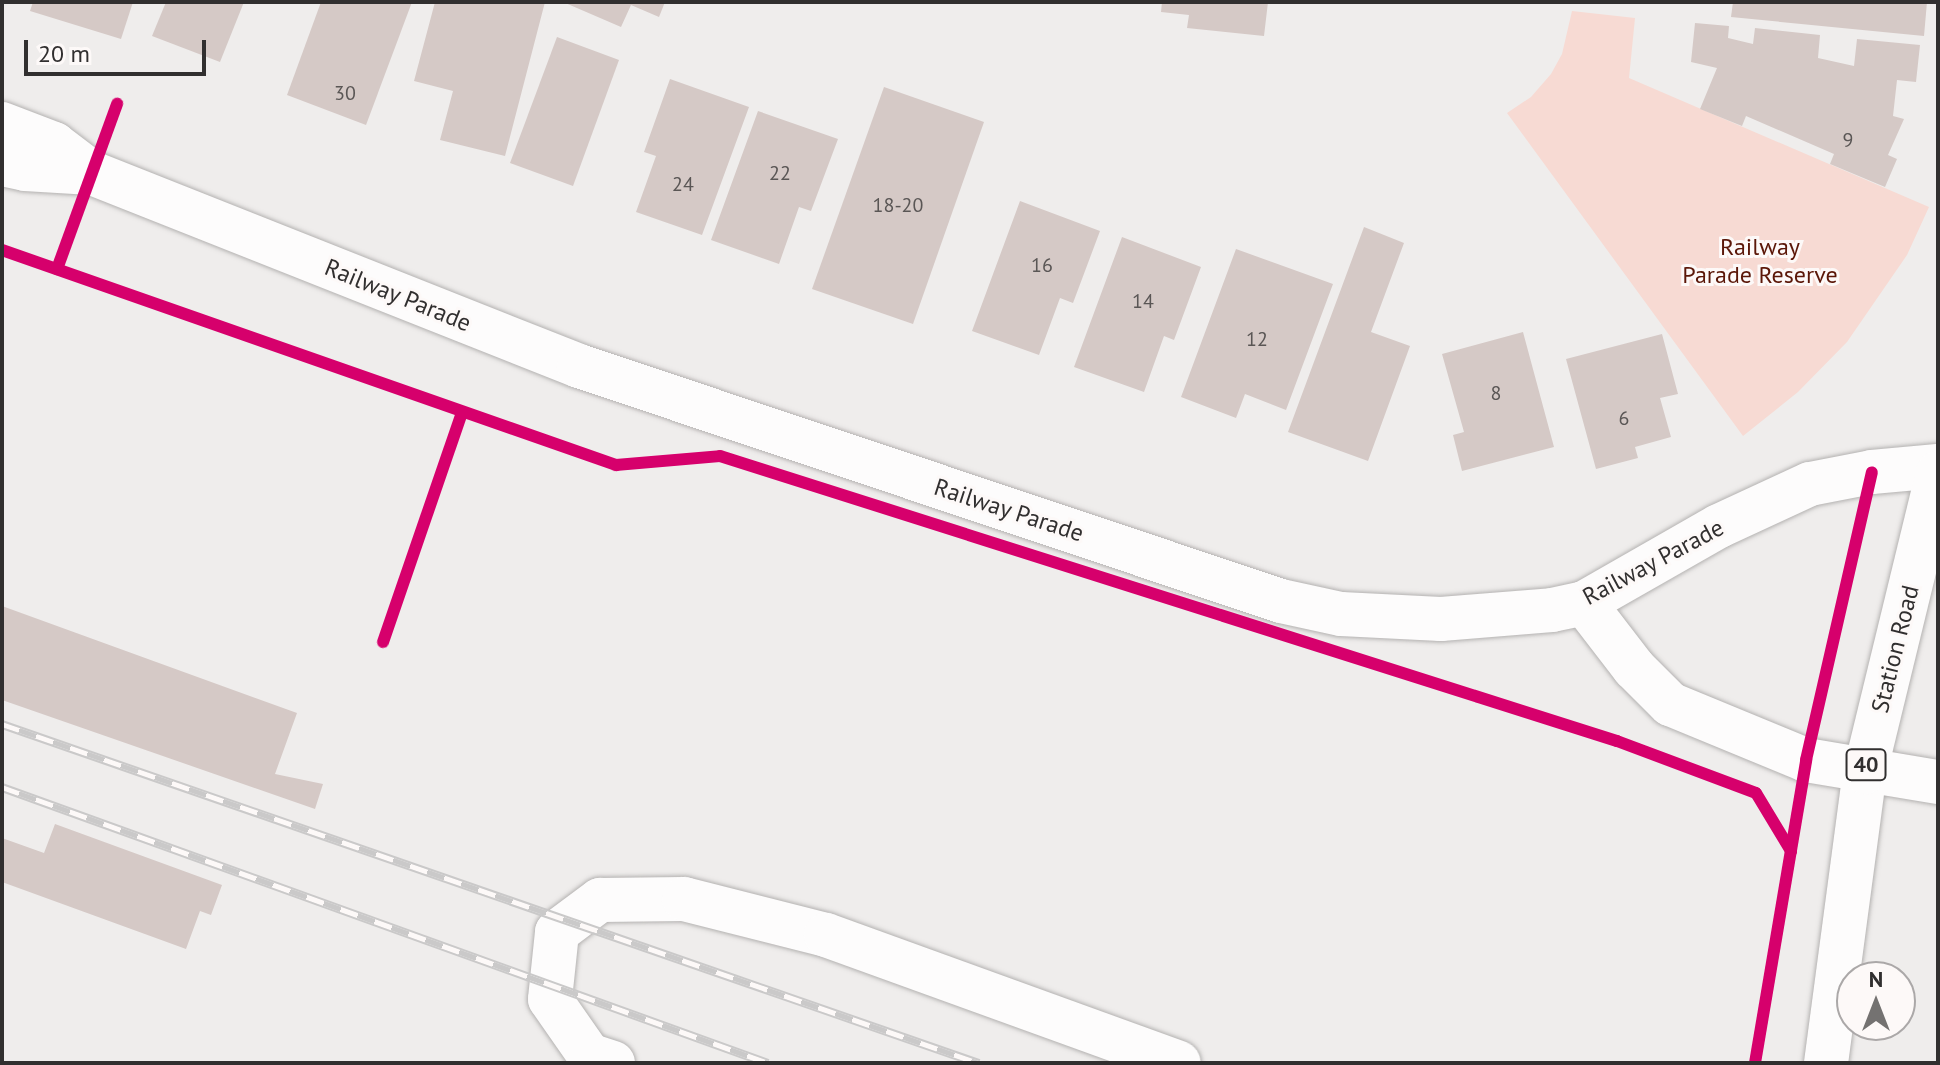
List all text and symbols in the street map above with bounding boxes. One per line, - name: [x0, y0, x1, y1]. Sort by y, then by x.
- scale bar: [28, 24, 210, 74]
- text: 20 m: [38, 38, 90, 69]
- house number: 30: [334, 81, 356, 105]
- house number: 9: [1843, 128, 1853, 152]
- house number: 22: [769, 161, 791, 185]
- house number: 24: [672, 172, 694, 196]
- house number: 18-20: [873, 193, 923, 217]
- park label: Railway Parade Reserve: [1682, 233, 1838, 289]
- street label: Railway Parade: [320, 252, 476, 338]
- house number: 16: [1031, 253, 1053, 277]
- house number: 14: [1132, 289, 1154, 313]
- house number: 12: [1246, 327, 1268, 351]
- house number: 8: [1491, 381, 1501, 405]
- house number: 6: [1619, 406, 1629, 430]
- street label: Railway Parade: [930, 472, 1088, 548]
- street label: Railway Parade: [1577, 513, 1729, 611]
- street label: Station Road: [1865, 582, 1925, 716]
- road number: 40: [1844, 747, 1888, 783]
- north arrow: [1836, 961, 1916, 1041]
- text: N: [1869, 965, 1883, 993]

